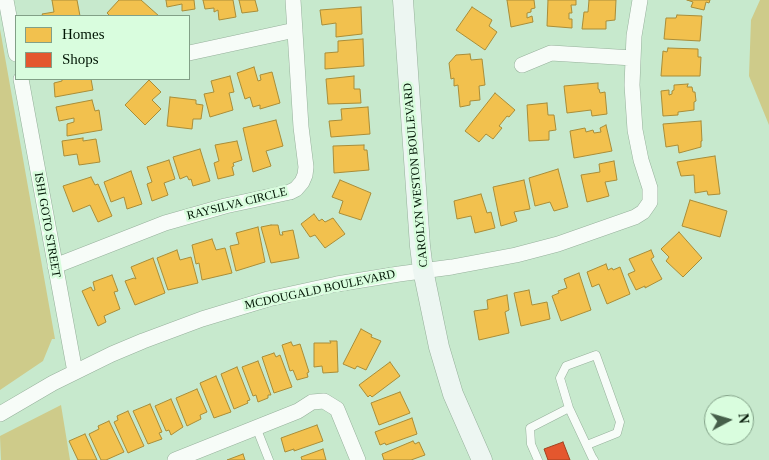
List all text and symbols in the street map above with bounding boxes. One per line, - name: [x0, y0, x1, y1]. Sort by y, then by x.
- legend: [15, 15, 190, 80]
- text: Homes: [62, 26, 105, 42]
- text: Shops: [62, 51, 99, 67]
- street label: CAROLYN WESTON BOULEVARD: [401, 82, 431, 268]
- street label: ISHI GOTO STREET: [31, 171, 63, 279]
- street label: RAYSILVA CIRCLE: [185, 185, 289, 223]
- street label: MCDOUGALD BOULEVARD: [243, 267, 397, 313]
- north arrow: [704, 395, 754, 445]
- text: N: [735, 413, 751, 424]

